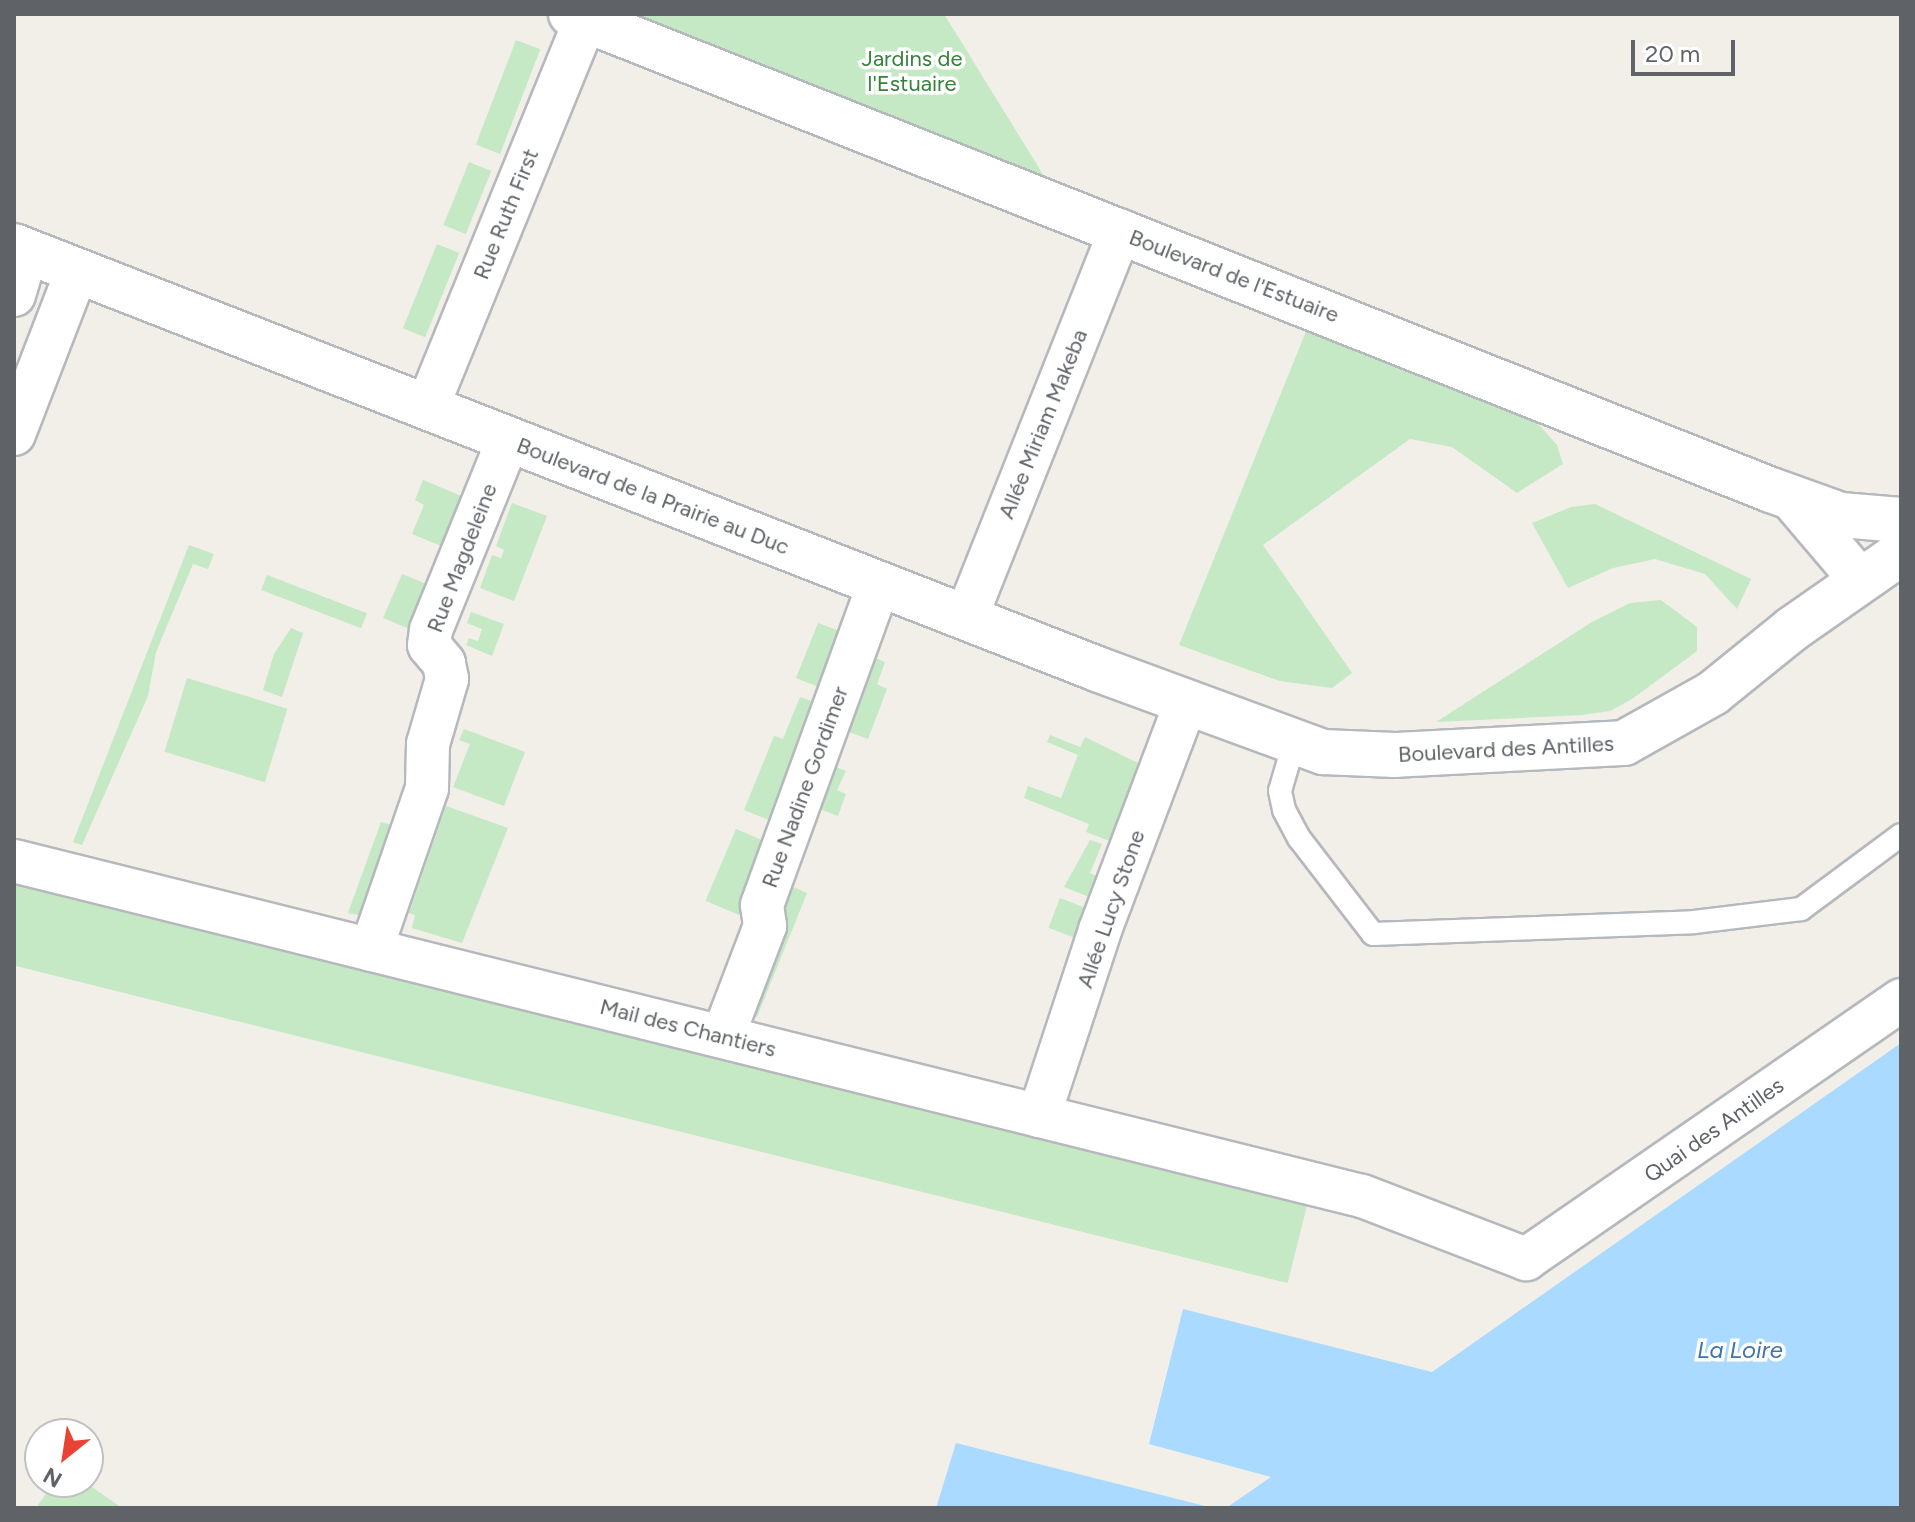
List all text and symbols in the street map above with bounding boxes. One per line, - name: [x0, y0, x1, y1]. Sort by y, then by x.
- scale bar: [1635, 24, 1739, 74]
- text: 20 m: [1645, 39, 1700, 68]
- park label: Jardins de l'Estuaire: [862, 45, 962, 96]
- street label: Rue Ruth First: [468, 145, 544, 283]
- street label: Boulevard de l'Estuaire: [1125, 224, 1343, 328]
- street label: Allée Miriam Makeba: [993, 325, 1093, 523]
- street label: Boulevard de la Prairie au Duc: [513, 432, 793, 560]
- street label: Rue Magdeleine: [421, 480, 503, 636]
- street label: Rue Nadine Gordimer: [756, 683, 854, 891]
- street label: Boulevard des Antilles: [1397, 730, 1615, 768]
- street label: Allée Lucy Stone: [1072, 827, 1150, 991]
- street label: Mail des Chantiers: [597, 993, 779, 1063]
- street label: Quai des Antilles: [1639, 1072, 1789, 1188]
- water label: La Loire: [1697, 1336, 1783, 1364]
- north arrow: [24, 1418, 104, 1498]
- text: N: [39, 1462, 67, 1493]

